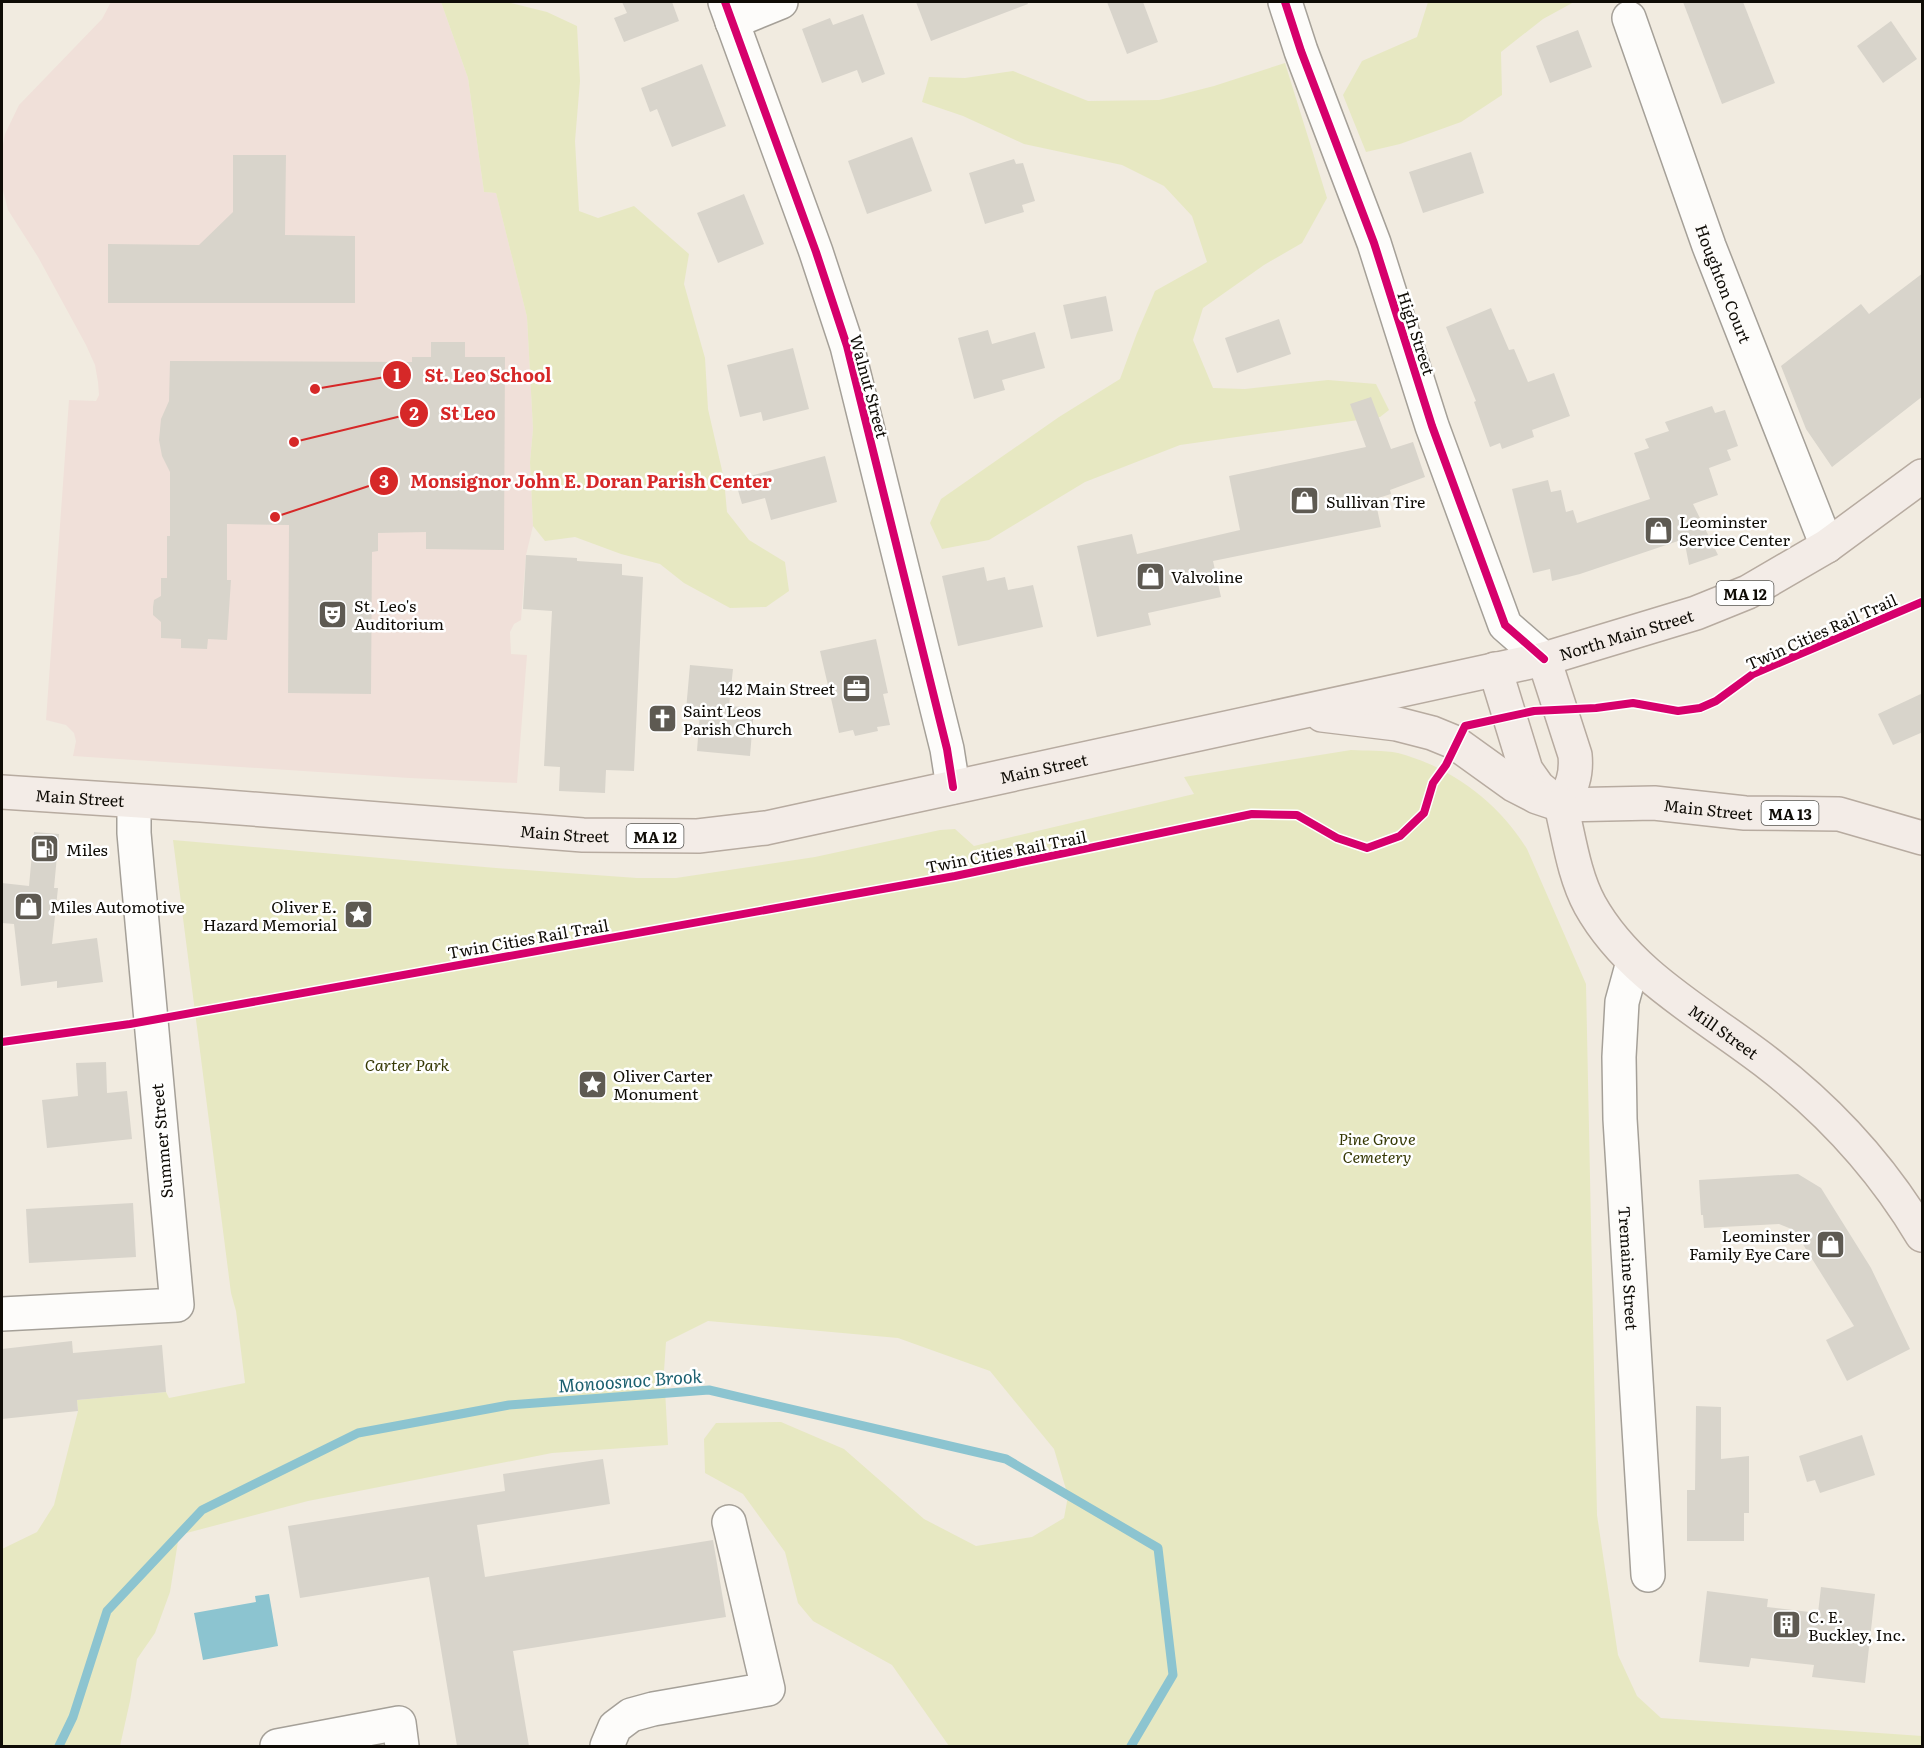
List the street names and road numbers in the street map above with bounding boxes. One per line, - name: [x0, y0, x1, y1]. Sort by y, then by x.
- street label: Houghton Court: [1690, 221, 1758, 347]
- street label: High Street: [1392, 288, 1442, 379]
- street label: Walnut Street: [845, 331, 896, 441]
- road number: MA 12: [1716, 581, 1774, 605]
- street label: Twin Cities Rail Trail: [1742, 587, 1900, 675]
- street label: North Main Street: [1556, 602, 1697, 666]
- street label: Main Street: [997, 746, 1090, 789]
- street label: Main Street: [34, 782, 126, 812]
- street label: Main Street: [1662, 792, 1753, 825]
- road number: MA 13: [1762, 801, 1818, 825]
- street label: Main Street: [519, 818, 610, 847]
- road number: MA 12: [626, 824, 684, 848]
- street label: Twin Cities Rail Trail: [924, 824, 1088, 878]
- street label: Twin Cities Rail Trail: [446, 912, 610, 964]
- street label: Mill Street: [1684, 998, 1764, 1065]
- street label: Summer Street: [144, 1082, 178, 1199]
- street label: Tremaine Street: [1613, 1205, 1645, 1331]

